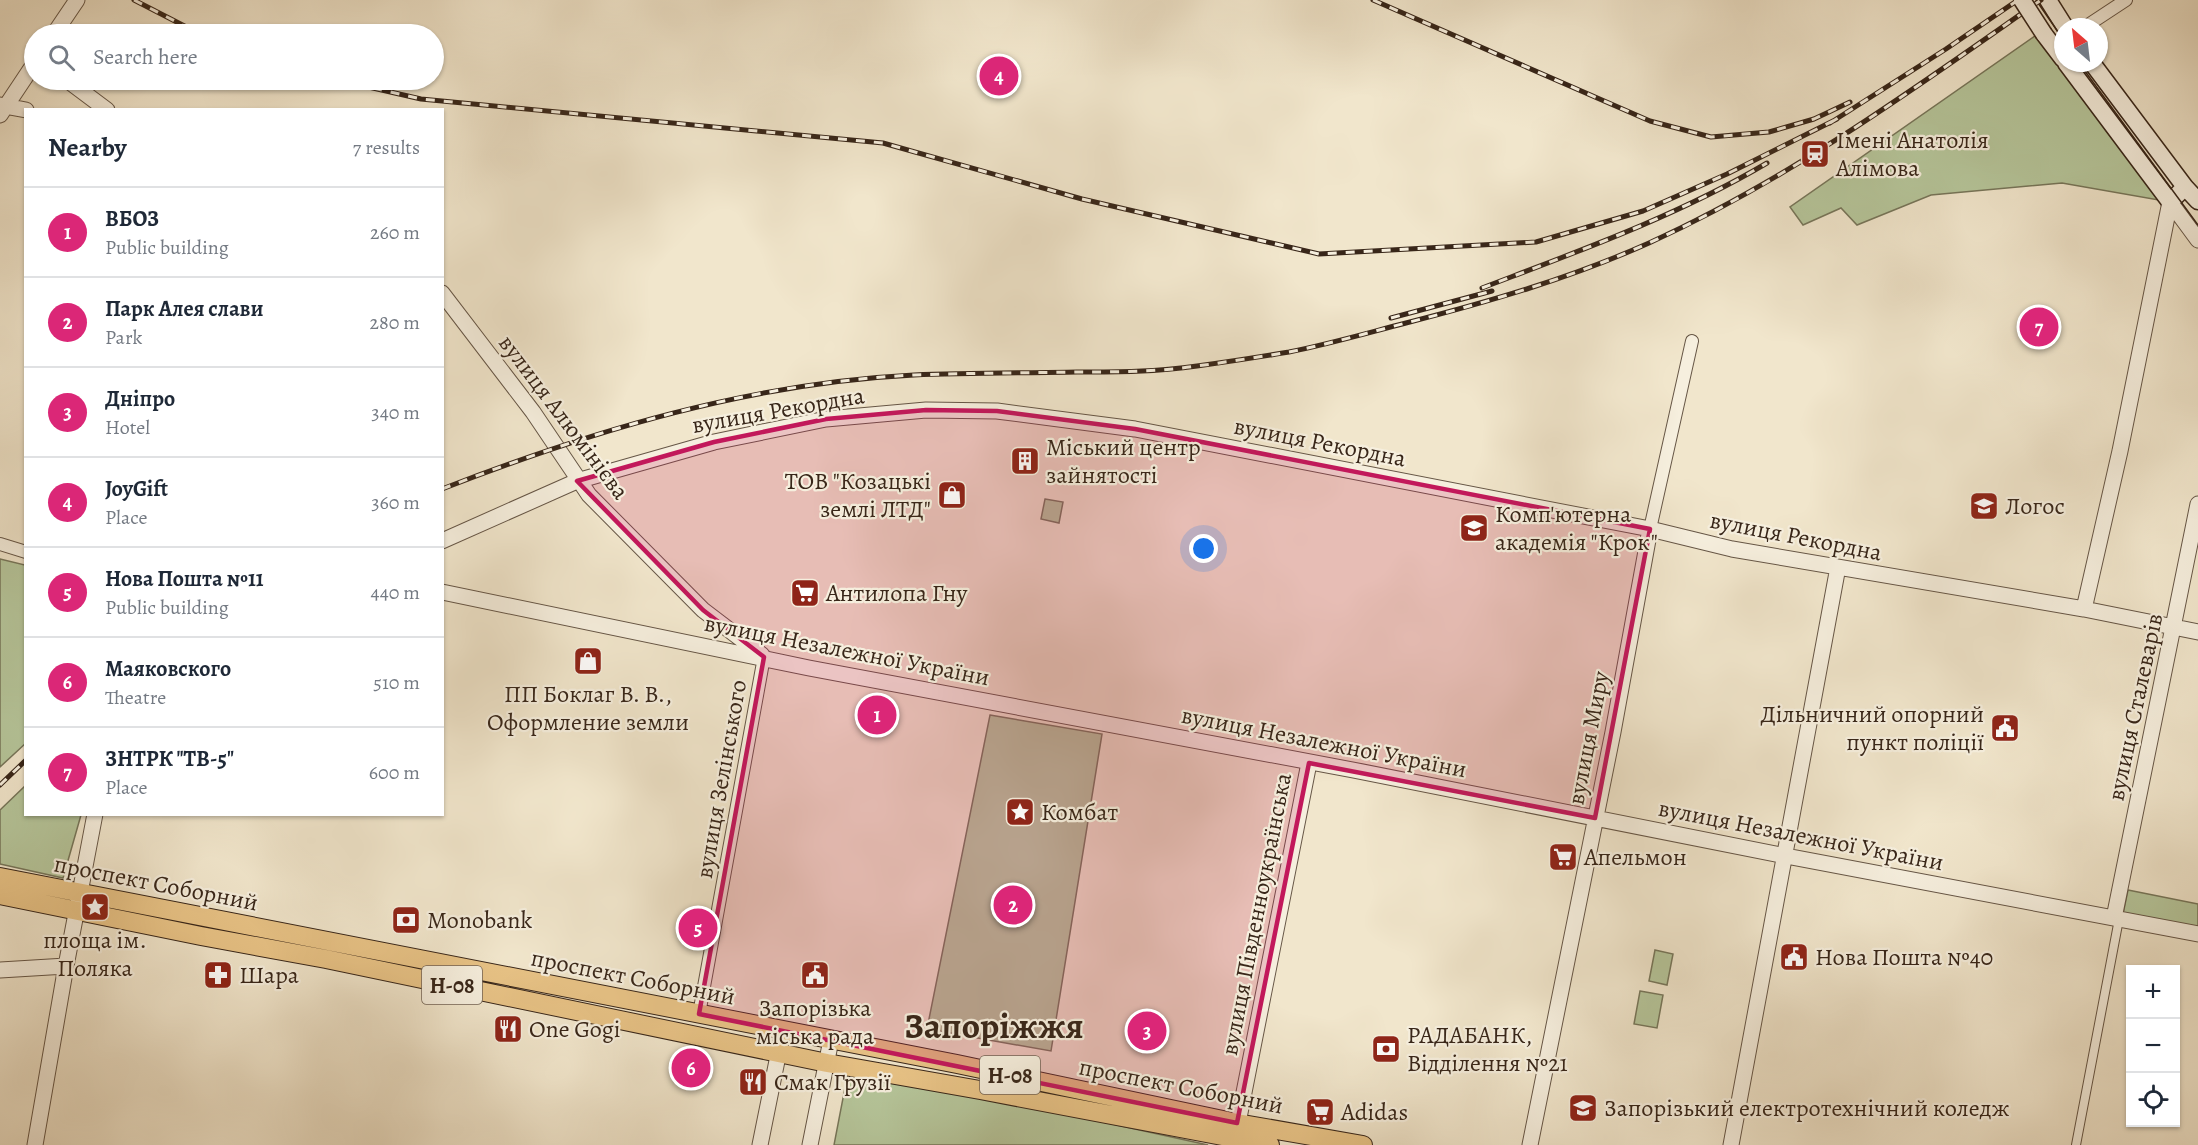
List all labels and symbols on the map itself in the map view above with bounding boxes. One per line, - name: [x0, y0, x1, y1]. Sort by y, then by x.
- north arrow: [2054, 18, 2108, 72]
- pin: 4: [980, 54, 1018, 98]
- place label: Імені Анатолія Алімова: [1835, 124, 1989, 184]
- station icon: Імені Анатолія Алімова: [1799, 138, 1831, 170]
- pin: 7: [2020, 304, 2058, 350]
- street label: вулиця Алюмінієва: [491, 328, 637, 506]
- street label: вулиця Рекордна: [689, 379, 867, 441]
- street label: вулиця Рекордна: [1231, 410, 1409, 474]
- place label: Міський центр зайнятості: [1046, 431, 1201, 491]
- building icon: Міський центр зайнятості: [1009, 445, 1041, 477]
- place label: ТОВ "Козацькі землі ЛТД": [785, 465, 931, 525]
- shop icon: ТОВ "Козацькі землі ЛТД": [936, 479, 968, 511]
- school or university icon: Логос: [1968, 490, 2000, 522]
- place label: Логос: [2005, 490, 2065, 522]
- place label: Комп'ютерна академія "Крок": [1495, 498, 1658, 558]
- street label: вулиця Рекордна: [1707, 504, 1885, 568]
- school or university icon: Комп'ютерна академія "Крок": [1458, 512, 1490, 544]
- your location: [1189, 534, 1218, 563]
- supermarket icon: Антилопа Гну: [789, 577, 821, 609]
- place label: Антилопа Гну: [825, 577, 968, 609]
- street label: вулиця Незалежної України: [702, 607, 992, 693]
- street label: вулиця Сталеварів: [2100, 610, 2170, 804]
- shop icon: ПП Боклаг В. В., Оформление земли: [572, 645, 604, 677]
- street label: вулиця Миру: [1559, 668, 1617, 807]
- street label: вулиця Зелінського: [688, 677, 754, 881]
- place label: ПП Боклаг В. В., Оформление земли: [487, 678, 689, 738]
- pin: 1: [858, 692, 896, 738]
- place label: Дільничний опорний пункт поліції: [1760, 698, 1984, 758]
- street label: вулиця Незалежної України: [1179, 699, 1469, 785]
- public building icon: Дільничний опорний пункт поліції: [1989, 712, 2021, 744]
- street label: вулиця Південноукраїнська: [1213, 770, 1299, 1058]
- street label: вулиця Незалежної України: [1656, 792, 1946, 878]
- place icon: Комбат: [1004, 796, 1036, 828]
- place label: Комбат: [1041, 796, 1118, 828]
- supermarket icon: Апельмон: [1547, 841, 1579, 873]
- place label: Апельмон: [1583, 841, 1687, 873]
- street label: проспект Соборний: [51, 848, 261, 918]
- pin: 2: [994, 882, 1032, 928]
- place icon: площа ім. Поляка: [79, 891, 111, 923]
- bank icon: Monobank: [390, 904, 422, 936]
- place label: Monobank: [427, 904, 532, 936]
- pin: 5: [678, 906, 718, 950]
- place label: площа ім. Поляка: [43, 924, 147, 984]
- public building icon: Нова Пошта №40: [1778, 941, 1810, 973]
- place label: Нова Пошта №40: [1815, 941, 1993, 973]
- street label: проспект Соборний: [528, 942, 738, 1012]
- pharmacy icon: Шара: [202, 959, 234, 991]
- place label: Шара: [239, 959, 299, 991]
- public building icon: Запорізька міська рада: [799, 959, 831, 991]
- road number: Н-08: [422, 966, 482, 1004]
- place label: Запорізька міська рада: [756, 992, 874, 1052]
- district label: Запоріжжя: [904, 1001, 1084, 1050]
- pin: 3: [1128, 1008, 1166, 1054]
- restaurant icon: One Gogi: [492, 1013, 524, 1045]
- place label: One Gogi: [529, 1013, 621, 1045]
- place label: РАДАБАНК, Відділення №21: [1407, 1019, 1568, 1079]
- bank icon: РАДАБАНК, Відділення №21: [1370, 1033, 1402, 1065]
- pin: 6: [672, 1046, 710, 1090]
- street label: проспект Соборний: [1076, 1051, 1286, 1121]
- road number: Н-08: [980, 1056, 1040, 1094]
- restaurant icon: Смак Грузії: [737, 1066, 769, 1098]
- place label: Смак Грузії: [774, 1066, 891, 1098]
- school or university icon: Запорізький електротехнічний коледж: [1567, 1092, 1599, 1124]
- place label: Запорізький електротехнічний коледж: [1604, 1092, 2010, 1124]
- supermarket icon: Adidas: [1304, 1096, 1336, 1128]
- place label: Adidas: [1340, 1096, 1408, 1128]

